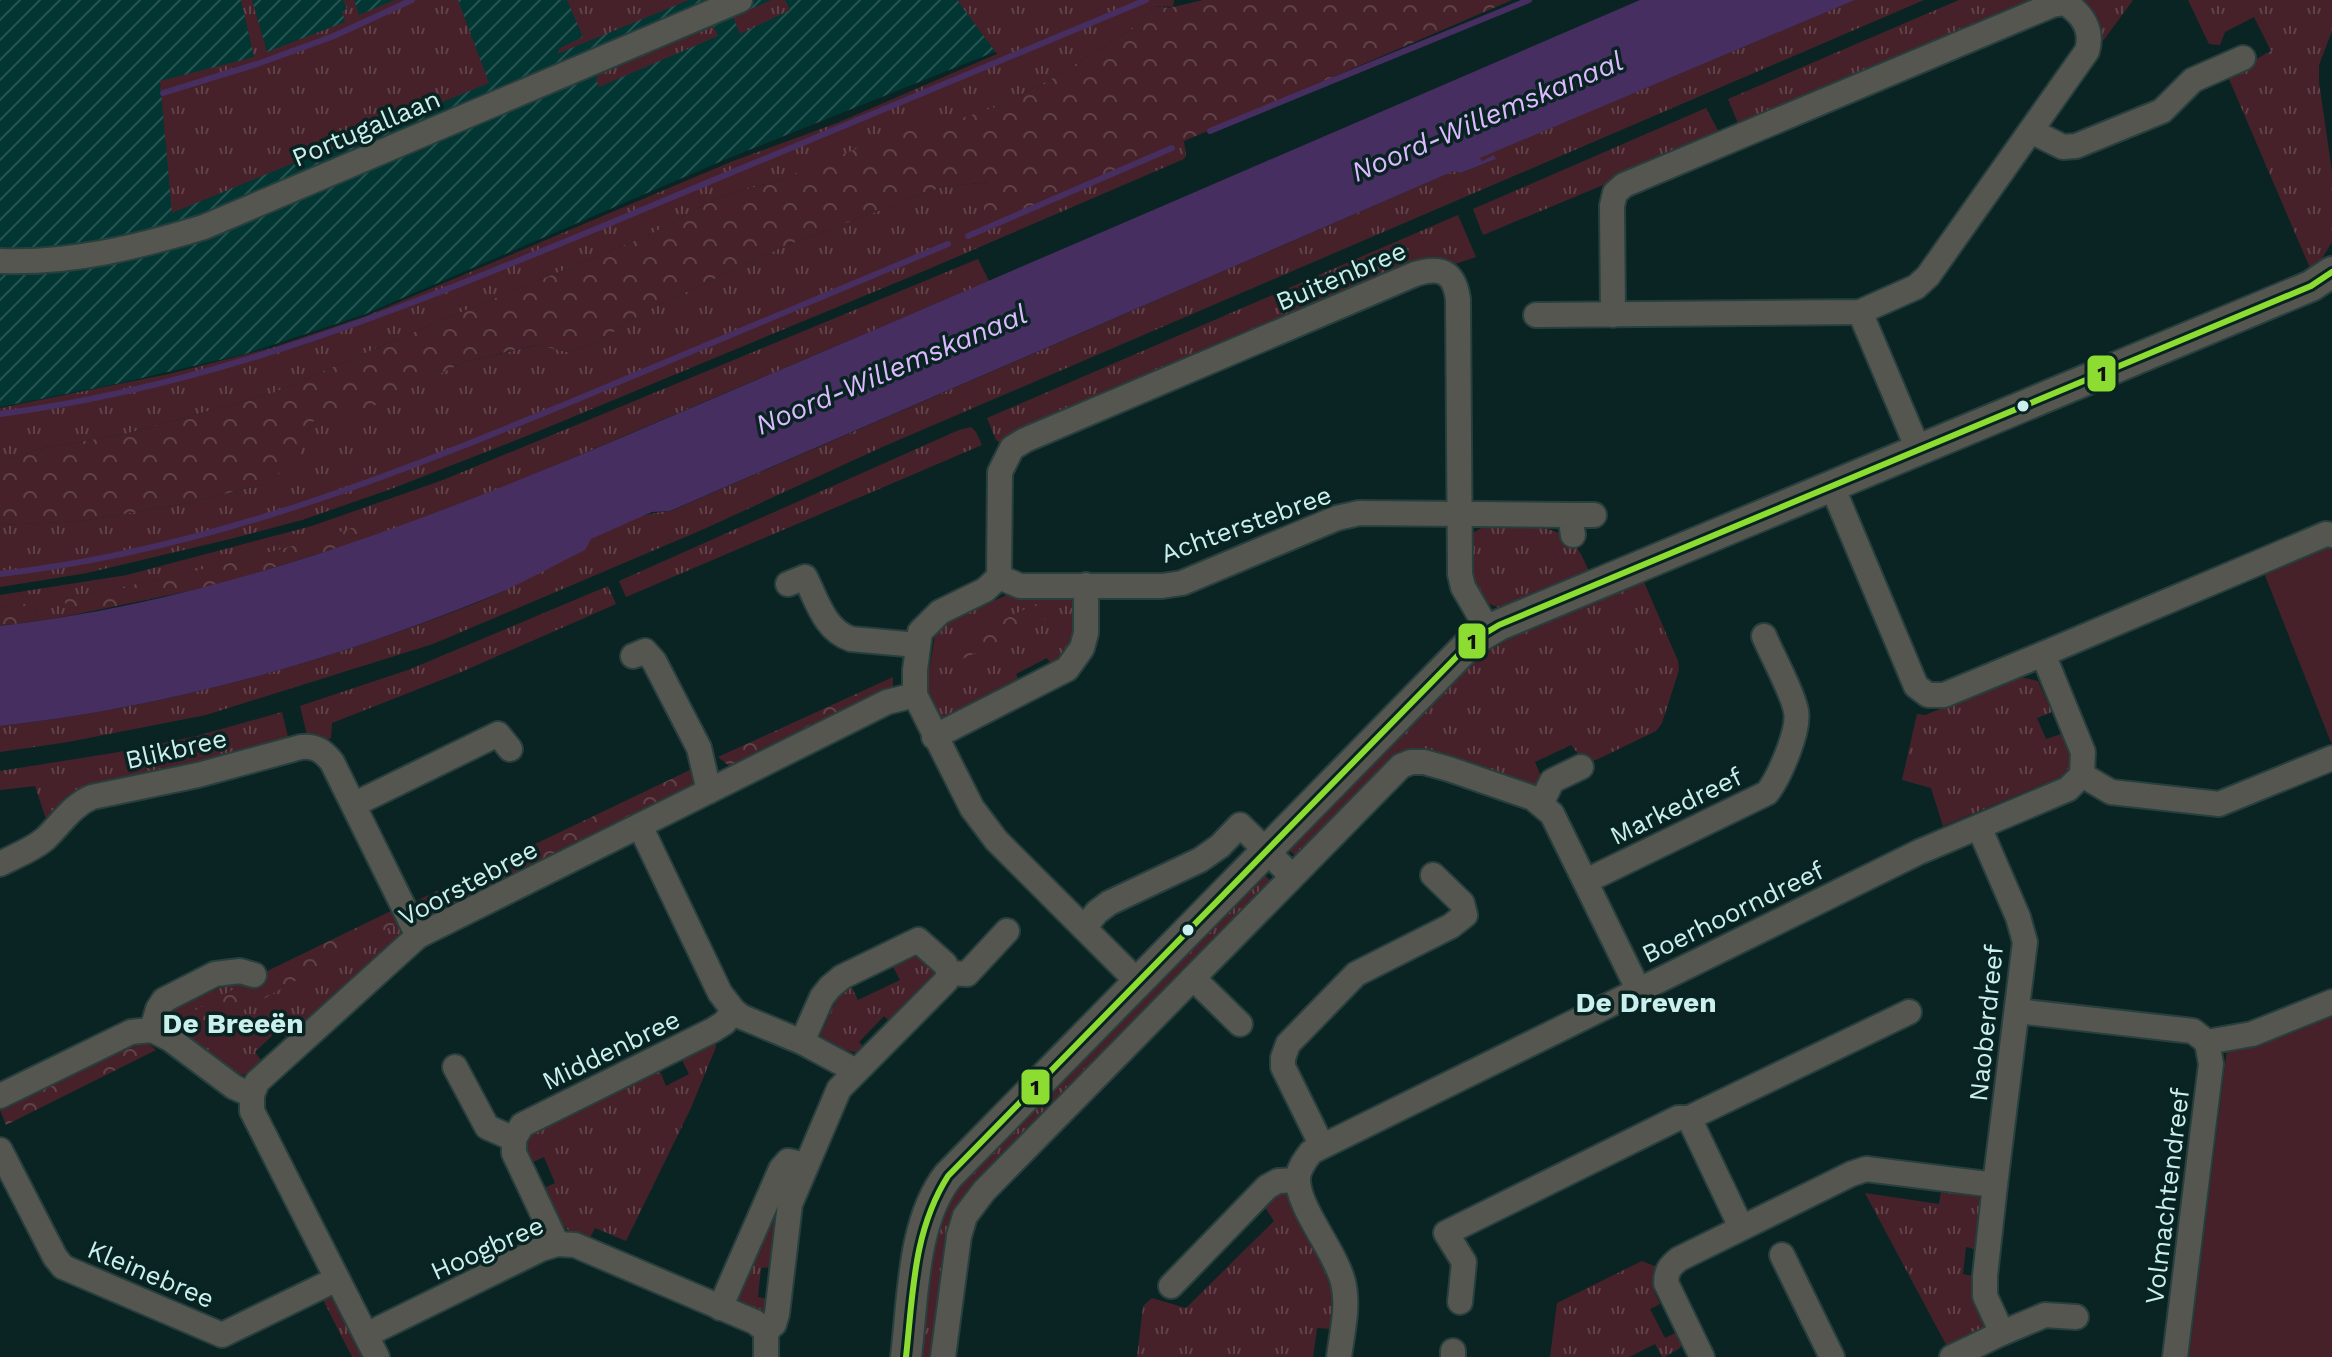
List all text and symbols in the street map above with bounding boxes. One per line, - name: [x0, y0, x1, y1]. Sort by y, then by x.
- water label: Noord-Willemskanaal: [1346, 44, 1628, 189]
- street label: Portugallaan: [287, 83, 445, 173]
- street label: Buitenbree: [1271, 235, 1411, 317]
- water label: Noord-Willemskanaal: [750, 297, 1032, 442]
- line badge: 1: [2086, 354, 2117, 393]
- text: 1: [2097, 361, 2107, 386]
- unlabelled marker: [2015, 398, 2031, 414]
- street label: Achterstebree: [1157, 479, 1335, 569]
- line badge: 1: [1457, 622, 1487, 660]
- text: 1: [1467, 629, 1477, 654]
- street label: Blikbree: [122, 723, 230, 775]
- street label: Markedreef: [1605, 761, 1747, 851]
- street label: Voorstebree: [393, 834, 543, 932]
- street label: Boerhoorndreef: [1637, 855, 1829, 969]
- unlabelled marker: [1180, 922, 1196, 938]
- street label: Naoberdreef: [1963, 943, 2009, 1103]
- district label: De Dreven: [1575, 986, 1717, 1019]
- street label: Middenbree: [537, 1004, 685, 1096]
- district label: De Breeën: [162, 1007, 304, 1040]
- line badge: 1: [1020, 1068, 1051, 1106]
- text: 1: [1030, 1075, 1040, 1100]
- street label: Volmachtendreef: [2139, 1086, 2195, 1306]
- street label: Hoogbree: [426, 1210, 548, 1286]
- street label: Kleinebree: [83, 1234, 219, 1314]

